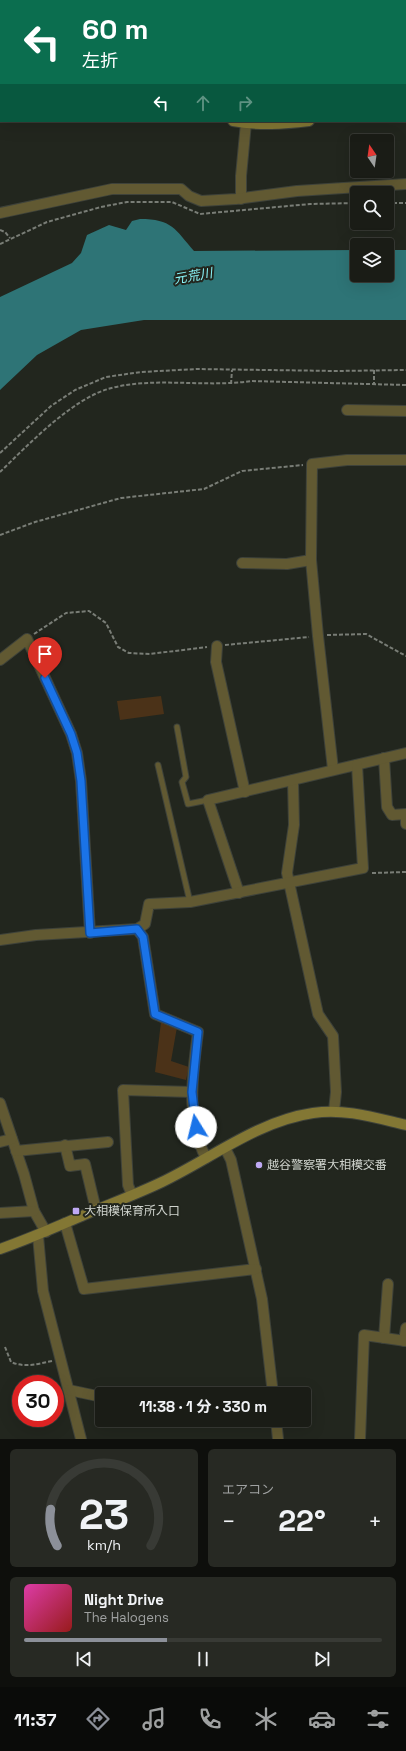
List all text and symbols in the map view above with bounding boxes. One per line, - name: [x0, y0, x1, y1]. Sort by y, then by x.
- text: 60 m: [82, 11, 148, 47]
- icon: left: [16, 16, 68, 68]
- text: 左折: [82, 49, 118, 72]
- icon: left: [150, 92, 172, 114]
- icon: ahead: [192, 92, 214, 114]
- icon: right: [234, 92, 256, 114]
- north arrow: [350, 134, 394, 178]
- map controls: [350, 134, 394, 282]
- button: search: [350, 186, 394, 230]
- button: layers: [350, 238, 394, 282]
- water label: 元荒川: [172, 264, 216, 288]
- pin: [28, 637, 62, 678]
- icon: arrive: [34, 643, 56, 665]
- position arrow: [175, 1106, 217, 1148]
- place label: 越谷警察署大相模交番: [267, 1157, 387, 1173]
- marker: 越谷警察署大相模交番: [254, 1160, 264, 1170]
- place label: 大相模保育所入口: [84, 1203, 180, 1219]
- marker: 大相模保育所入口: [71, 1206, 81, 1216]
- speed limit sign: 30: [12, 1375, 64, 1427]
- text: 11:38 · 1 分 · 330 m: [139, 1397, 267, 1416]
- text: エアコン: [222, 1481, 274, 1498]
- text: 23: [79, 1488, 129, 1541]
- text: 22°: [278, 1501, 326, 1540]
- text: −: [222, 1507, 236, 1535]
- text: +: [368, 1507, 382, 1535]
- text: km/h: [87, 1536, 121, 1554]
- text: Night Drive: [84, 1590, 164, 1609]
- text: The Halogens: [84, 1609, 169, 1626]
- icon: previous: [73, 1648, 95, 1670]
- icon: pause: [192, 1648, 214, 1670]
- icon: next: [311, 1648, 333, 1670]
- icon: directions: [84, 1705, 112, 1733]
- icon: music: [140, 1705, 168, 1733]
- icon: phone: [196, 1705, 224, 1733]
- icon: climate: [252, 1705, 280, 1733]
- icon: car: [308, 1705, 336, 1733]
- icon: filters: [364, 1705, 392, 1733]
- text: 11:37: [14, 1708, 57, 1731]

